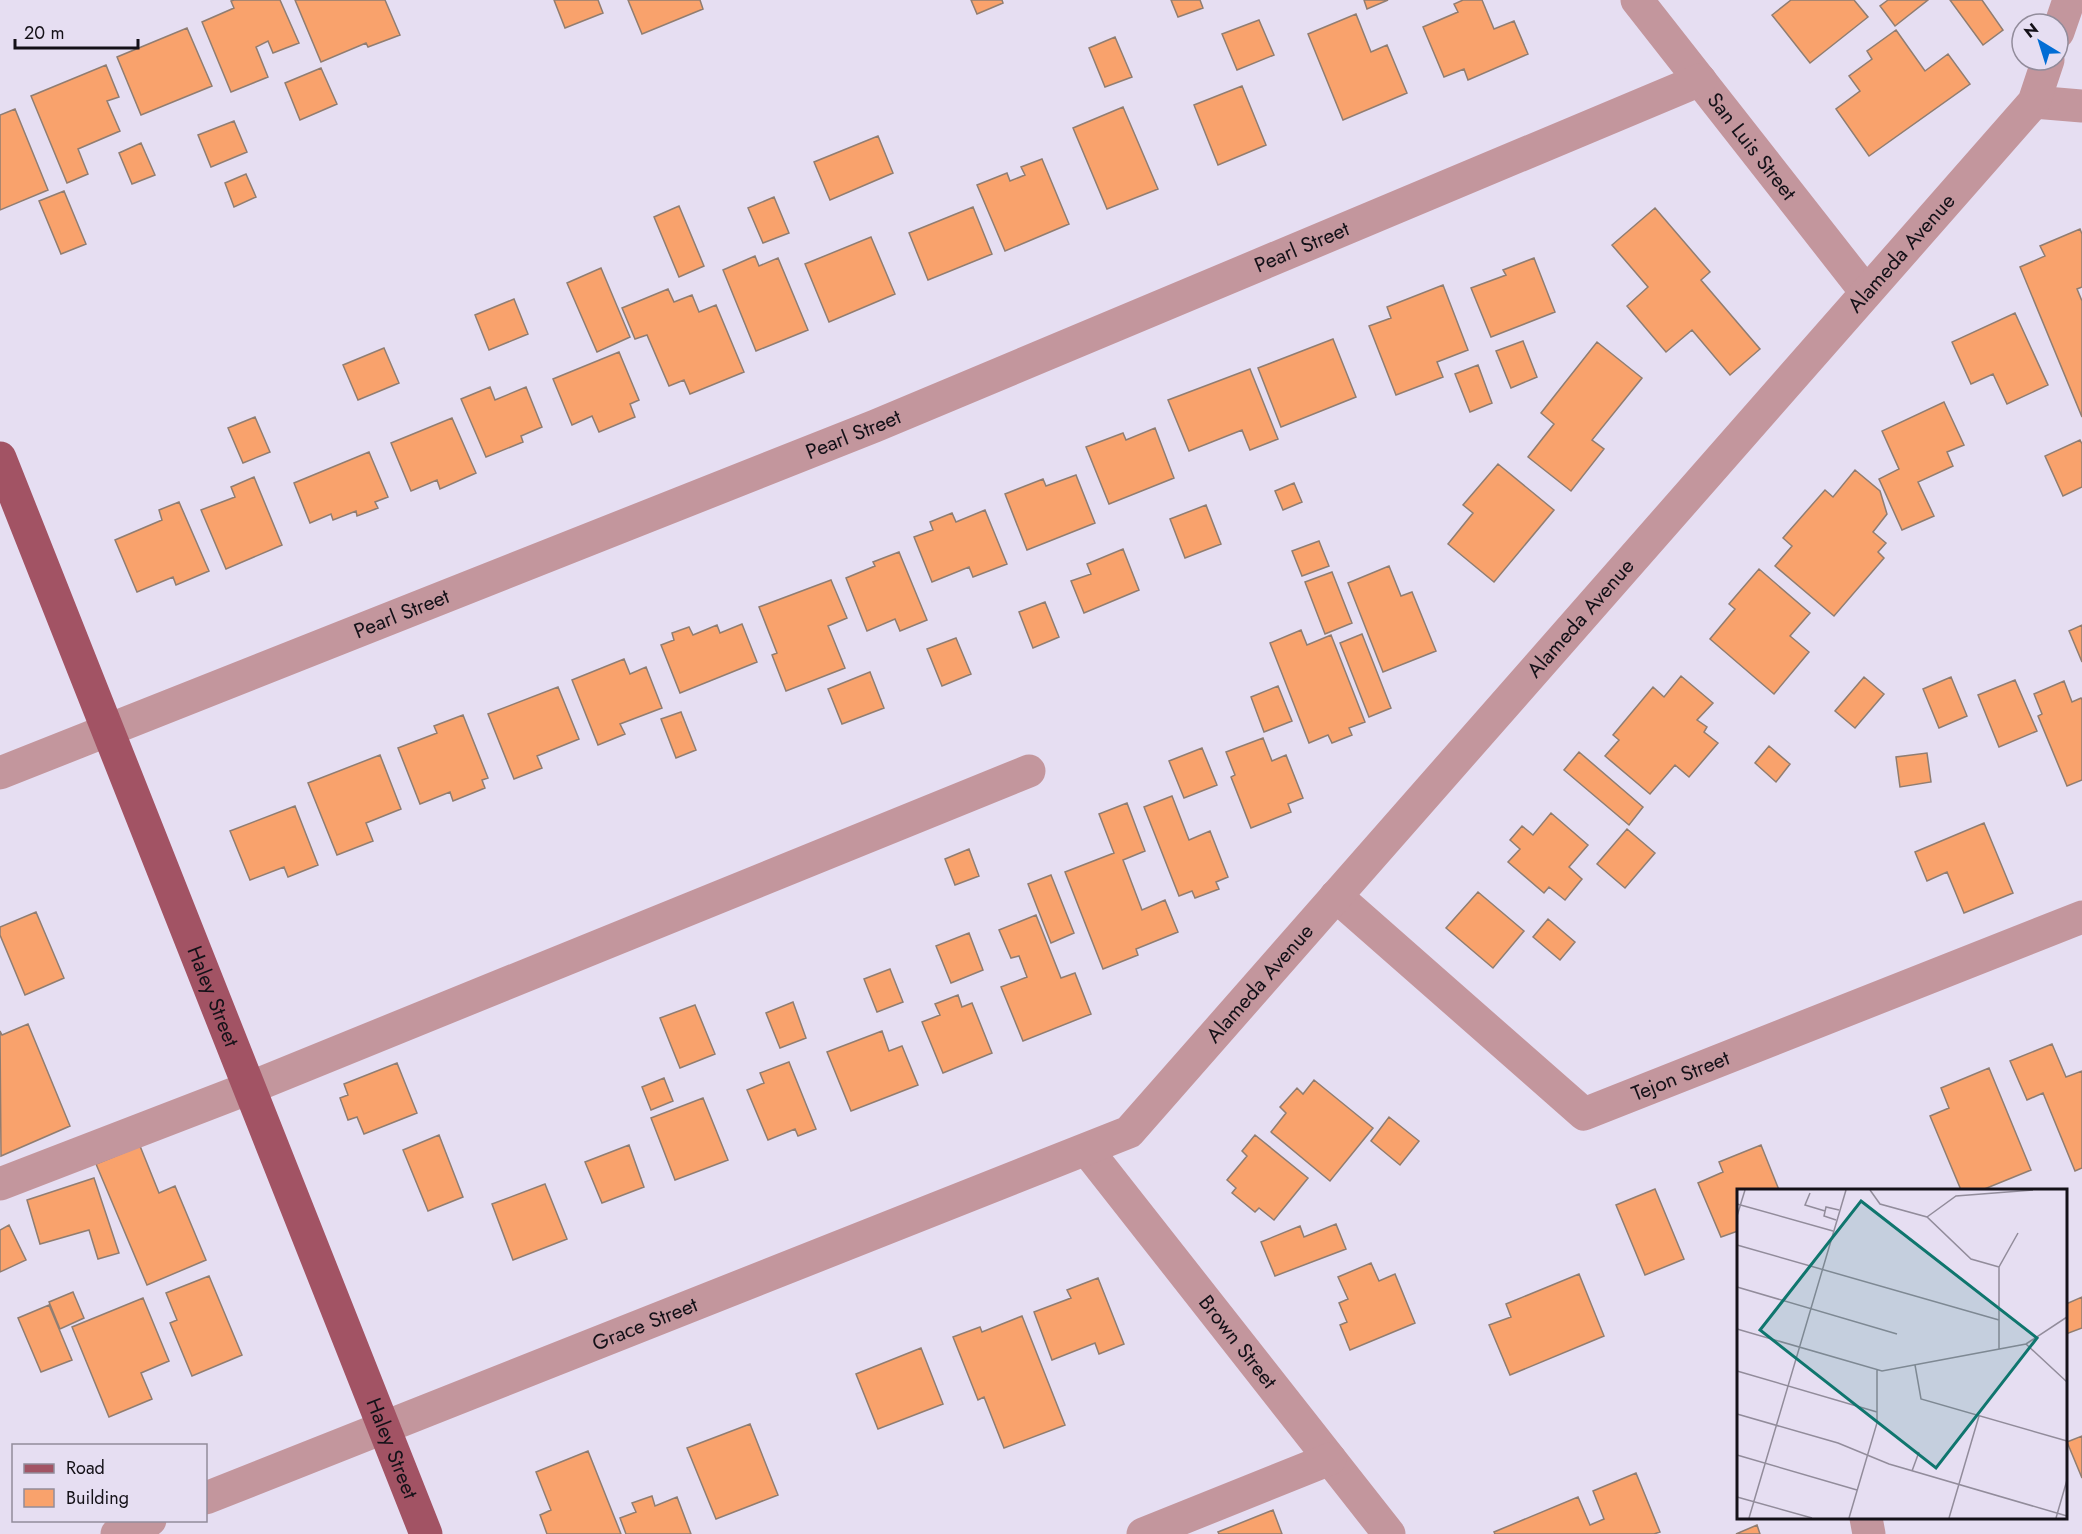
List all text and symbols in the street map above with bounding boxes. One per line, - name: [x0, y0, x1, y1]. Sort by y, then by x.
- scale bar: [15, 12, 138, 50]
- north arrow: [2010, 12, 2070, 72]
- text: N: [2019, 18, 2043, 44]
- text: 20 m: [24, 20, 64, 46]
- street label: San Luis Street: [1700, 86, 1804, 207]
- street label: Alameda Avenue: [1841, 187, 1962, 319]
- street label: Pearl Street: [1250, 214, 1354, 280]
- street label: Pearl Street: [801, 402, 906, 467]
- street label: Alameda Avenue: [1520, 552, 1641, 684]
- street label: Pearl Street: [349, 581, 454, 646]
- street label: Alameda Avenue: [1199, 917, 1321, 1049]
- street label: Haley Street: [180, 941, 247, 1051]
- street label: Tejon Street: [1627, 1043, 1734, 1109]
- inset map: [1737, 1189, 2067, 1519]
- street label: Brown Street: [1192, 1289, 1284, 1395]
- street label: Grace Street: [588, 1290, 702, 1358]
- street label: Haley Street: [359, 1393, 426, 1503]
- legend: [12, 1444, 207, 1522]
- text: Road: [66, 1455, 105, 1481]
- text: Building: [66, 1485, 129, 1511]

